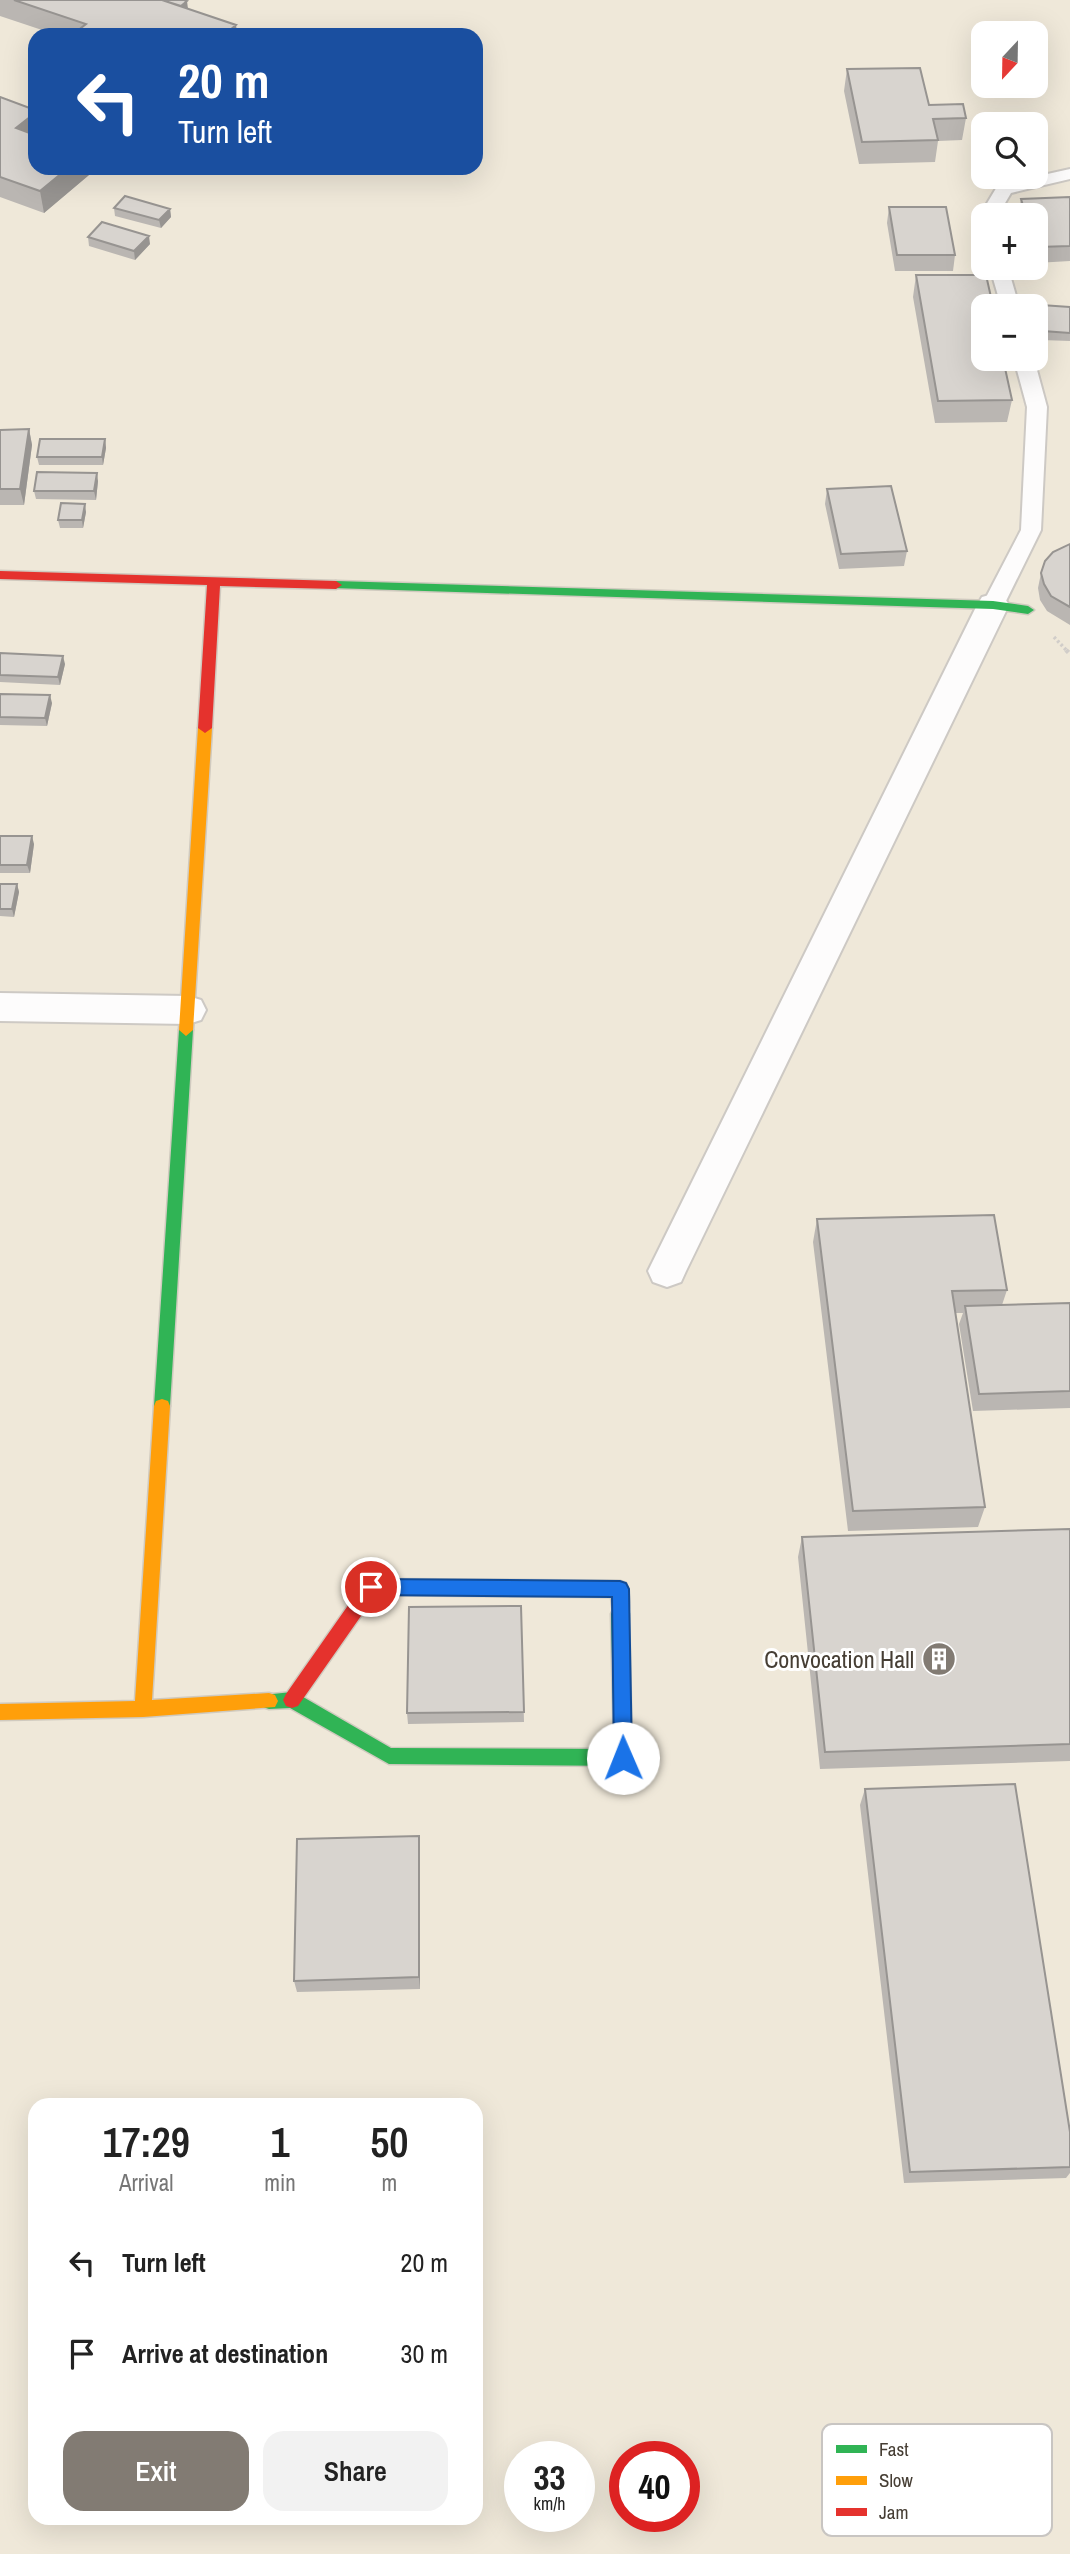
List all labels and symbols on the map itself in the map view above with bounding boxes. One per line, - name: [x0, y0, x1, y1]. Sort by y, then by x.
- north arrow: [971, 21, 1048, 98]
- pin: [341, 1557, 401, 1617]
- building icon: Convocation Hall: [920, 1640, 958, 1678]
- place label: Convocation Hall: [764, 1643, 914, 1675]
- position arrow: [586, 1721, 660, 1795]
- legend: [822, 2424, 1052, 2536]
- text: Fast: [879, 2436, 909, 2462]
- speed limit sign: 40: [609, 2441, 700, 2532]
- text: Slow: [879, 2467, 914, 2493]
- text: Jam: [879, 2499, 908, 2525]

